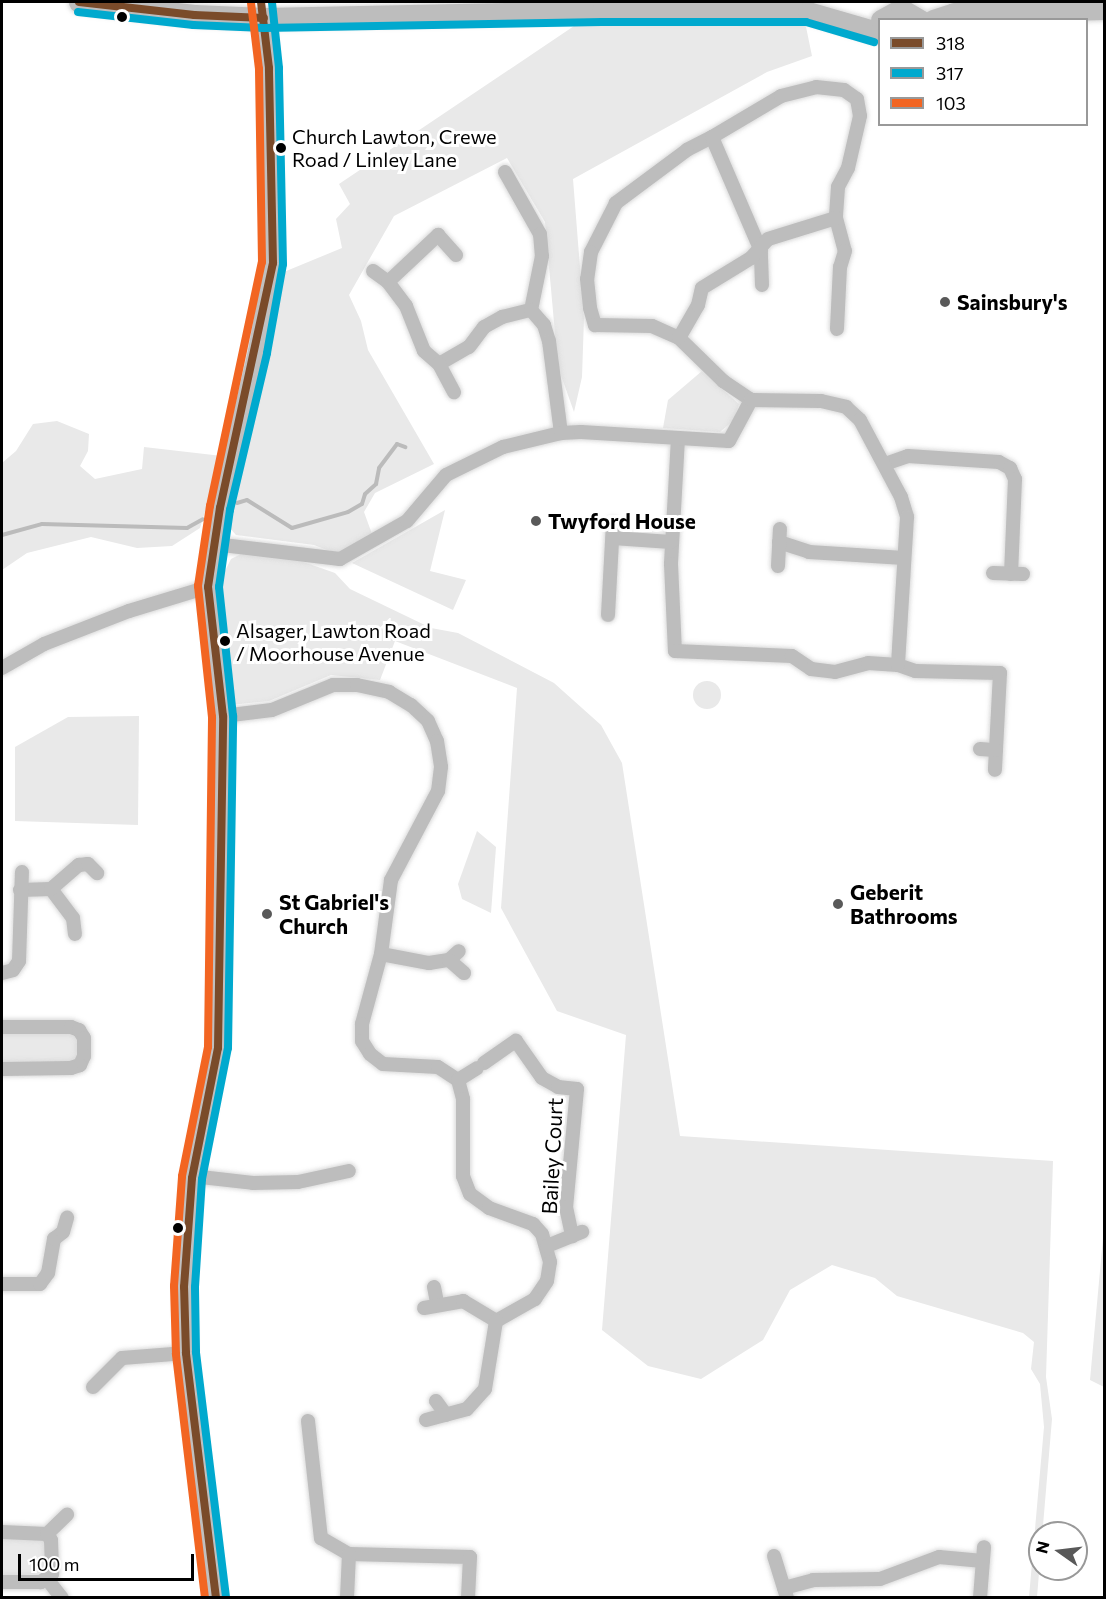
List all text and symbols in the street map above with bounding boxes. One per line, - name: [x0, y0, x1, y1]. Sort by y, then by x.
- unlabelled marker: [116, 11, 128, 23]
- legend: [878, 18, 1088, 126]
- text: 318: [936, 32, 965, 54]
- text: 317: [936, 62, 963, 84]
- text: 103: [936, 92, 966, 114]
- place label: Church Lawton, Crewe Road / Linley Lane: [292, 124, 497, 171]
- marker: Church Lawton, Crewe Road / Linley Lane: [275, 142, 287, 154]
- place label: Sainsbury's: [957, 289, 1068, 315]
- marker: Sainsbury's: [938, 295, 952, 309]
- place label: Twyford House: [548, 508, 696, 534]
- marker: Twyford House: [529, 514, 543, 528]
- place label: Alsager, Lawton Road / Moorhouse Avenue: [236, 618, 431, 665]
- marker: Alsager, Lawton Road / Moorhouse Avenue: [219, 635, 231, 647]
- place label: Geberit Bathrooms: [850, 879, 958, 929]
- place label: St Gabriel's Church: [279, 889, 389, 939]
- marker: Geberit Bathrooms: [831, 897, 845, 911]
- marker: St Gabriel's Church: [260, 907, 274, 921]
- street label: Bailey Court: [536, 1097, 568, 1215]
- unlabelled marker: [172, 1222, 184, 1234]
- north arrow: [1028, 1521, 1088, 1581]
- text: N: [1031, 1539, 1053, 1555]
- scale bar: [21, 1542, 196, 1580]
- text: 100 m: [29, 1553, 79, 1575]

